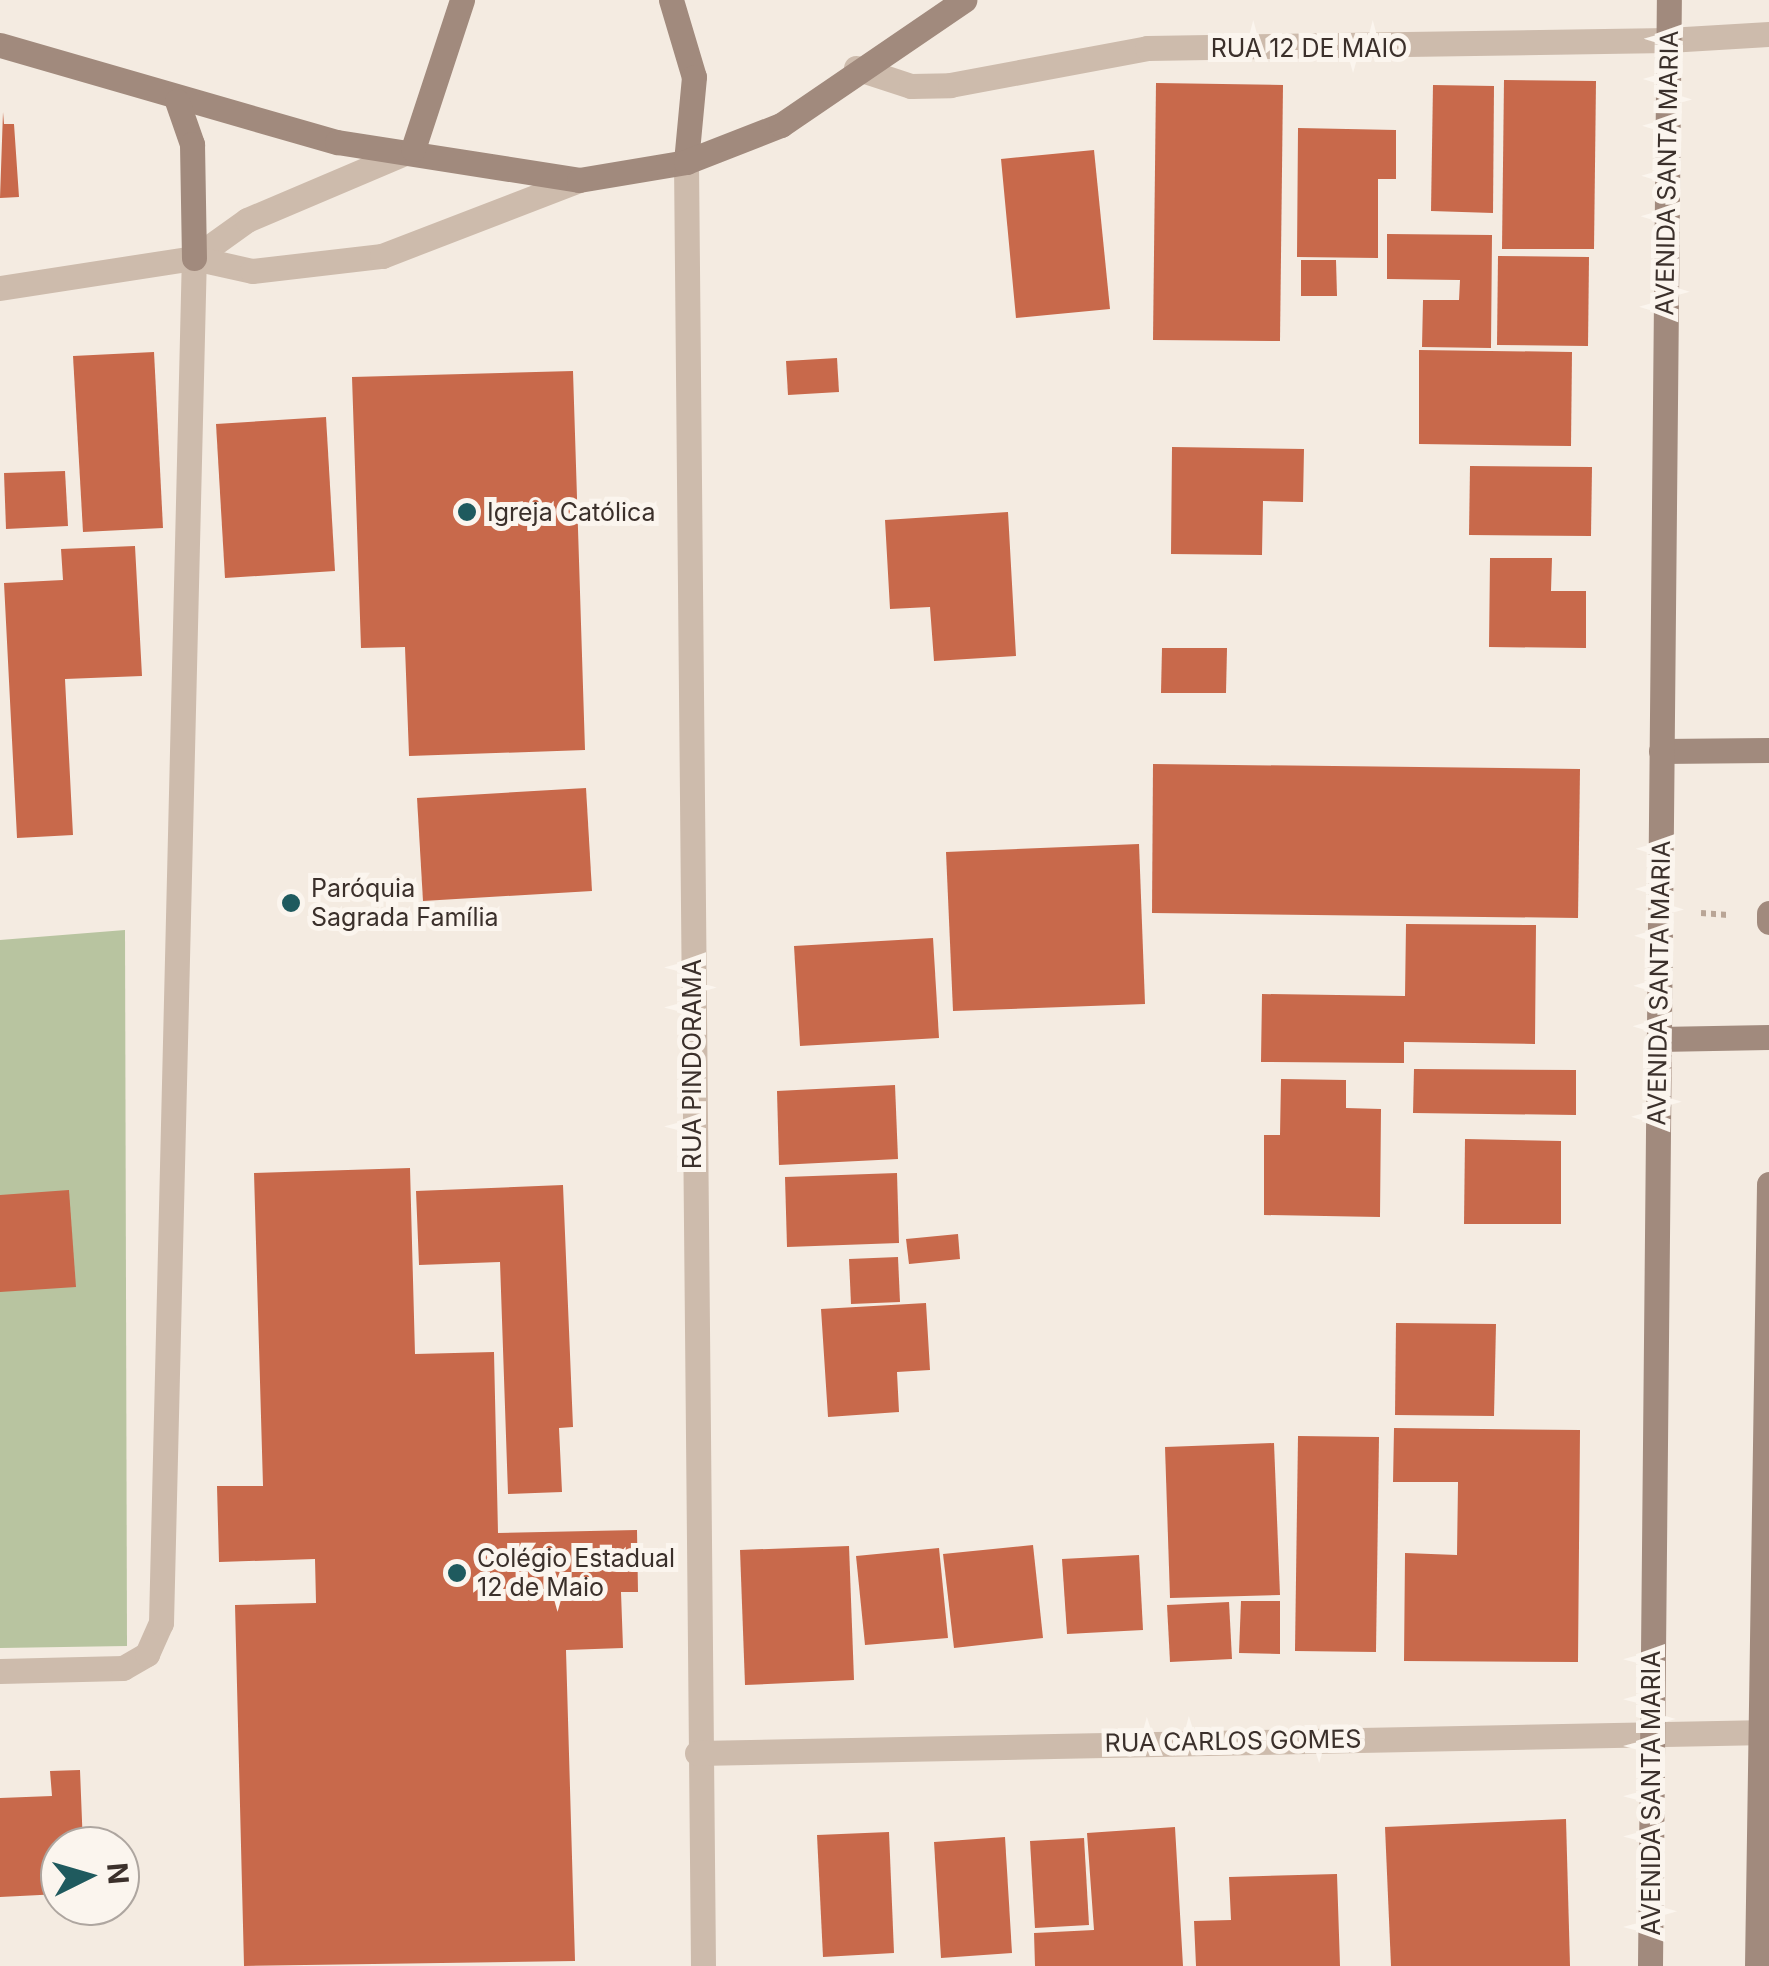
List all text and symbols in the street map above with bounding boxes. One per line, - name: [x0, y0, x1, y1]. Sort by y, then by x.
- street label: AVENIDA SANTA MARIA: [1650, 30, 1684, 316]
- street label: RUA 12 DE MAIO: [1211, 33, 1407, 63]
- place label: Igreja Católica: [487, 497, 656, 527]
- marker: Igreja Católica: [456, 501, 478, 523]
- street label: AVENIDA SANTA MARIA: [1642, 840, 1676, 1126]
- place label: Paróquia Sagrada Família: [311, 874, 499, 933]
- marker: Paróquia Sagrada Família: [280, 892, 302, 914]
- street label: RUA PINDORAMA: [677, 959, 707, 1169]
- place label: Colégio Estadual 12 de Maio: [477, 1544, 675, 1603]
- marker: Colégio Estadual 12 de Maio: [446, 1562, 468, 1584]
- street label: AVENIDA SANTA MARIA: [1636, 1650, 1666, 1936]
- street label: RUA CARLOS GOMES: [1104, 1724, 1362, 1758]
- north arrow: [40, 1826, 140, 1926]
- text: N: [100, 1861, 136, 1886]

